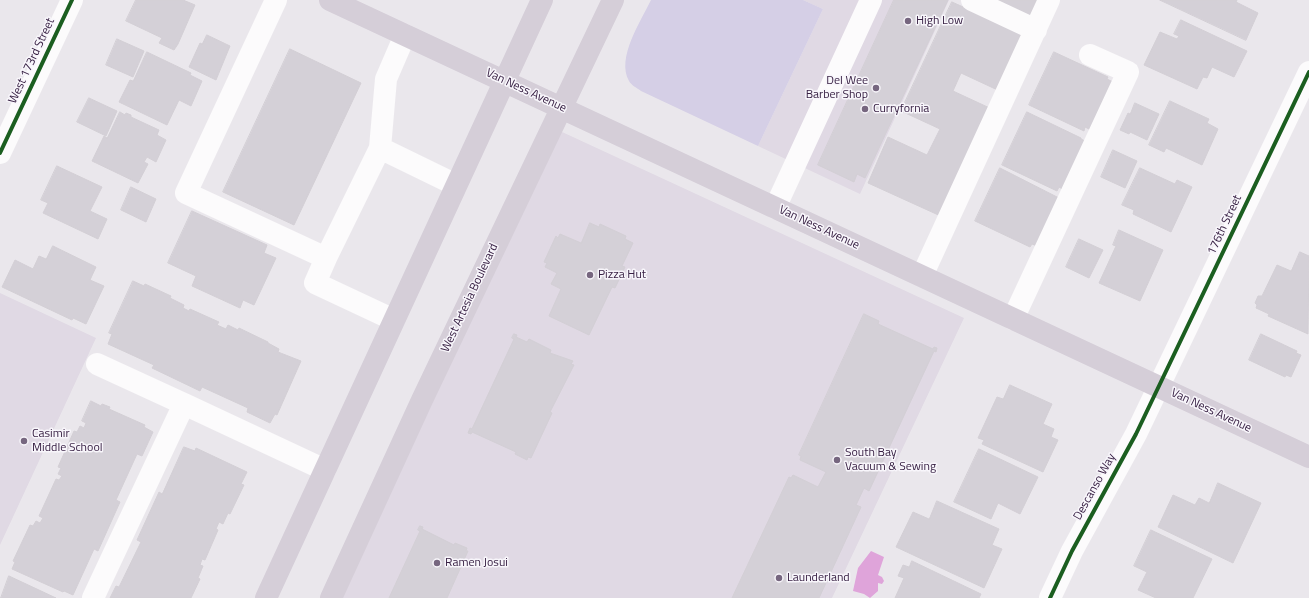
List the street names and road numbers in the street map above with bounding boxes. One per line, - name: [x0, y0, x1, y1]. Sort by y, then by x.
- street label: West 173rd Street: [6, 16, 58, 106]
- street label: Van Ness Avenue: [483, 66, 569, 116]
- street label: 176th Street: [1205, 193, 1245, 257]
- street label: Van Ness Avenue: [776, 203, 862, 253]
- street label: West Artesia Boulevard: [439, 241, 501, 355]
- street label: Van Ness Avenue: [1168, 386, 1254, 436]
- street label: Descanso Way: [1071, 451, 1119, 523]

